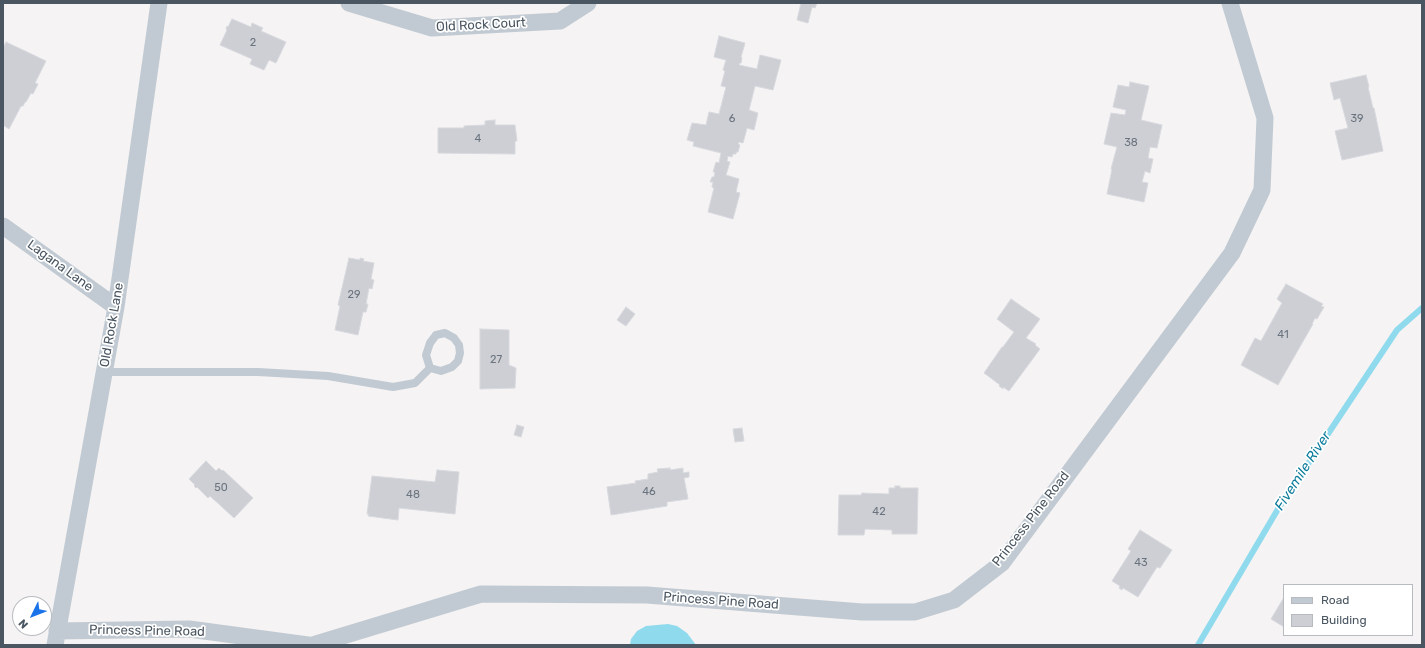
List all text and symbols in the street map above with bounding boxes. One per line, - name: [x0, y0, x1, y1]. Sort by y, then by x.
- street label: Old Rock Court: [436, 15, 526, 35]
- house number: 2: [250, 36, 256, 50]
- house number: 6: [729, 112, 735, 126]
- house number: 39: [1350, 112, 1364, 126]
- house number: 4: [475, 132, 481, 146]
- house number: 38: [1124, 136, 1138, 150]
- street label: Lagana Lane: [24, 237, 96, 295]
- street label: Old Rock Lane: [97, 282, 127, 368]
- house number: 29: [348, 288, 360, 302]
- house number: 41: [1277, 328, 1289, 342]
- house number: 27: [490, 353, 502, 367]
- water label: Fivemile River: [1271, 428, 1335, 514]
- street label: Princess Pine Road: [989, 469, 1073, 569]
- house number: 50: [214, 481, 228, 495]
- house number: 46: [642, 485, 656, 499]
- house number: 48: [406, 488, 420, 502]
- house number: 42: [872, 505, 886, 519]
- house number: 43: [1134, 556, 1148, 570]
- legend: [1283, 584, 1413, 636]
- street label: Princess Pine Road: [663, 589, 779, 613]
- text: Road: [1321, 593, 1349, 607]
- north arrow: [12, 596, 52, 636]
- text: Building: [1321, 613, 1367, 627]
- text: N: [16, 617, 31, 631]
- street label: Princess Pine Road: [89, 622, 205, 640]

